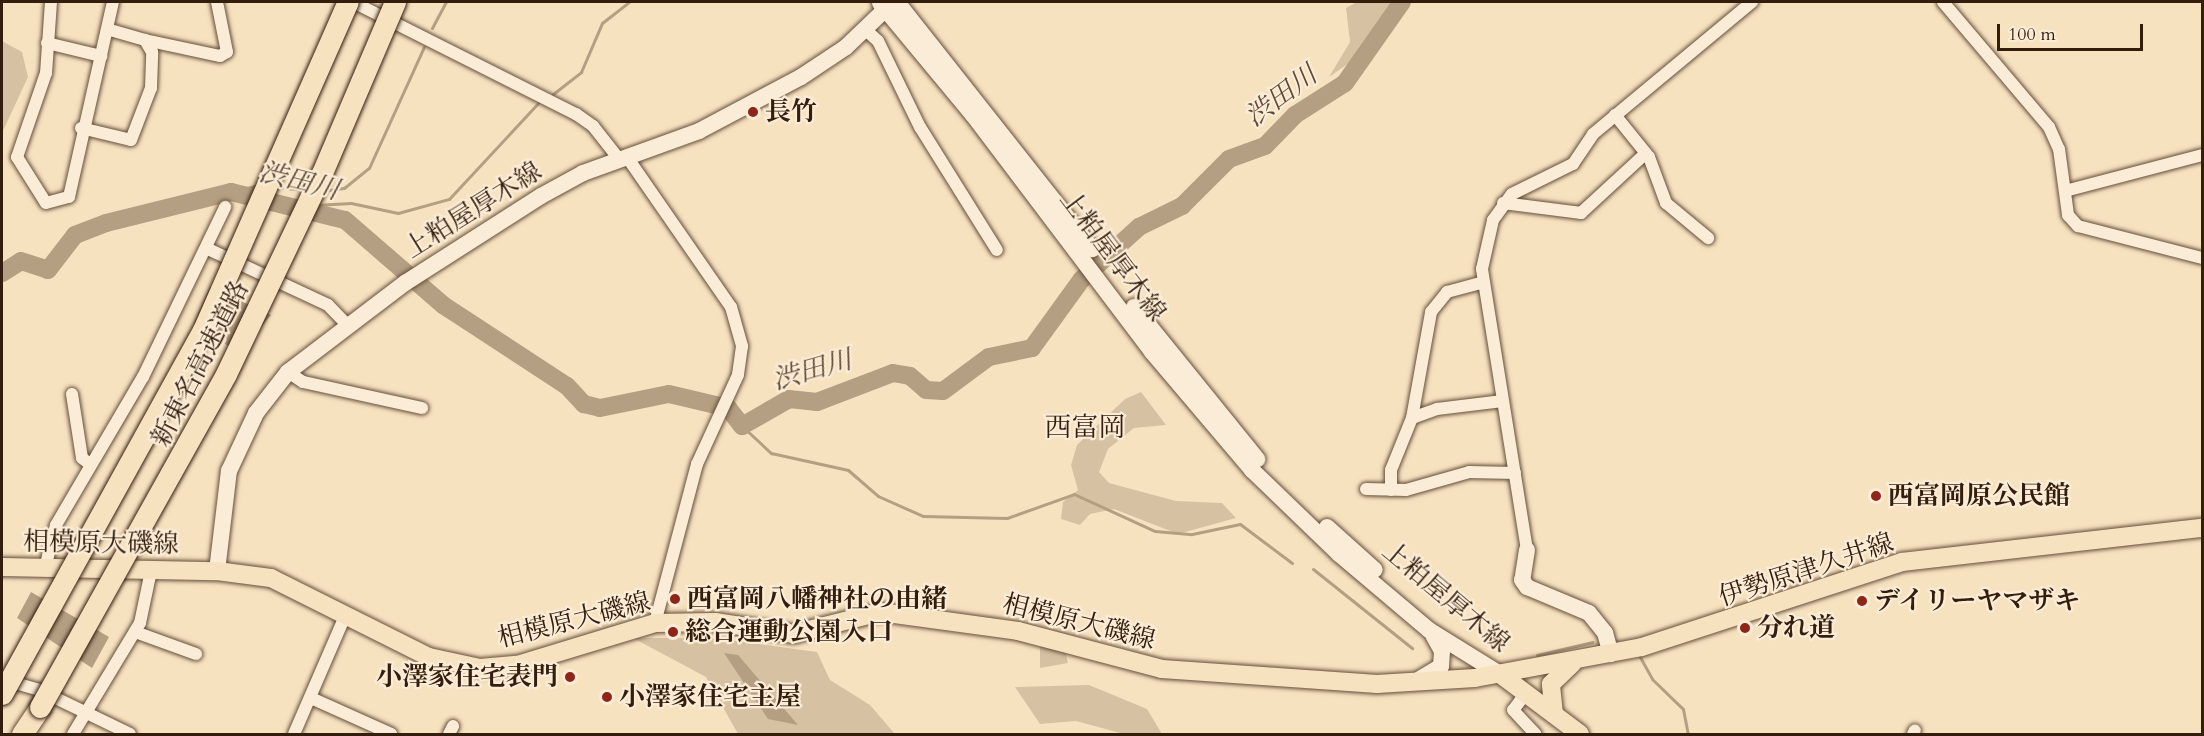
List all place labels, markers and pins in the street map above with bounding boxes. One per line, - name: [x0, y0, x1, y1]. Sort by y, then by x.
- place label: 長竹: [765, 96, 817, 128]
- marker: 長竹: [746, 105, 760, 119]
- place label: 西富岡原公民館: [1888, 480, 2070, 512]
- marker: 西富岡原公民館: [1869, 489, 1883, 503]
- place label: 西富岡八幡神社の由緒: [687, 583, 947, 615]
- place label: デイリーヤマザキ: [1874, 585, 2082, 617]
- marker: 西富岡八幡神社の由緒: [668, 592, 682, 606]
- marker: デイリーヤマザキ: [1855, 594, 1869, 608]
- place label: 分れ道: [1757, 612, 1835, 644]
- place label: 総合運動公園入口: [685, 616, 893, 648]
- marker: 分れ道: [1738, 621, 1752, 635]
- marker: 総合運動公園入口: [666, 625, 680, 639]
- place label: 小澤家住宅表門: [376, 661, 558, 693]
- marker: 小澤家住宅表門: [563, 670, 577, 684]
- place label: 小澤家住宅主屋: [619, 681, 801, 713]
- marker: 小澤家住宅主屋: [600, 690, 614, 704]

